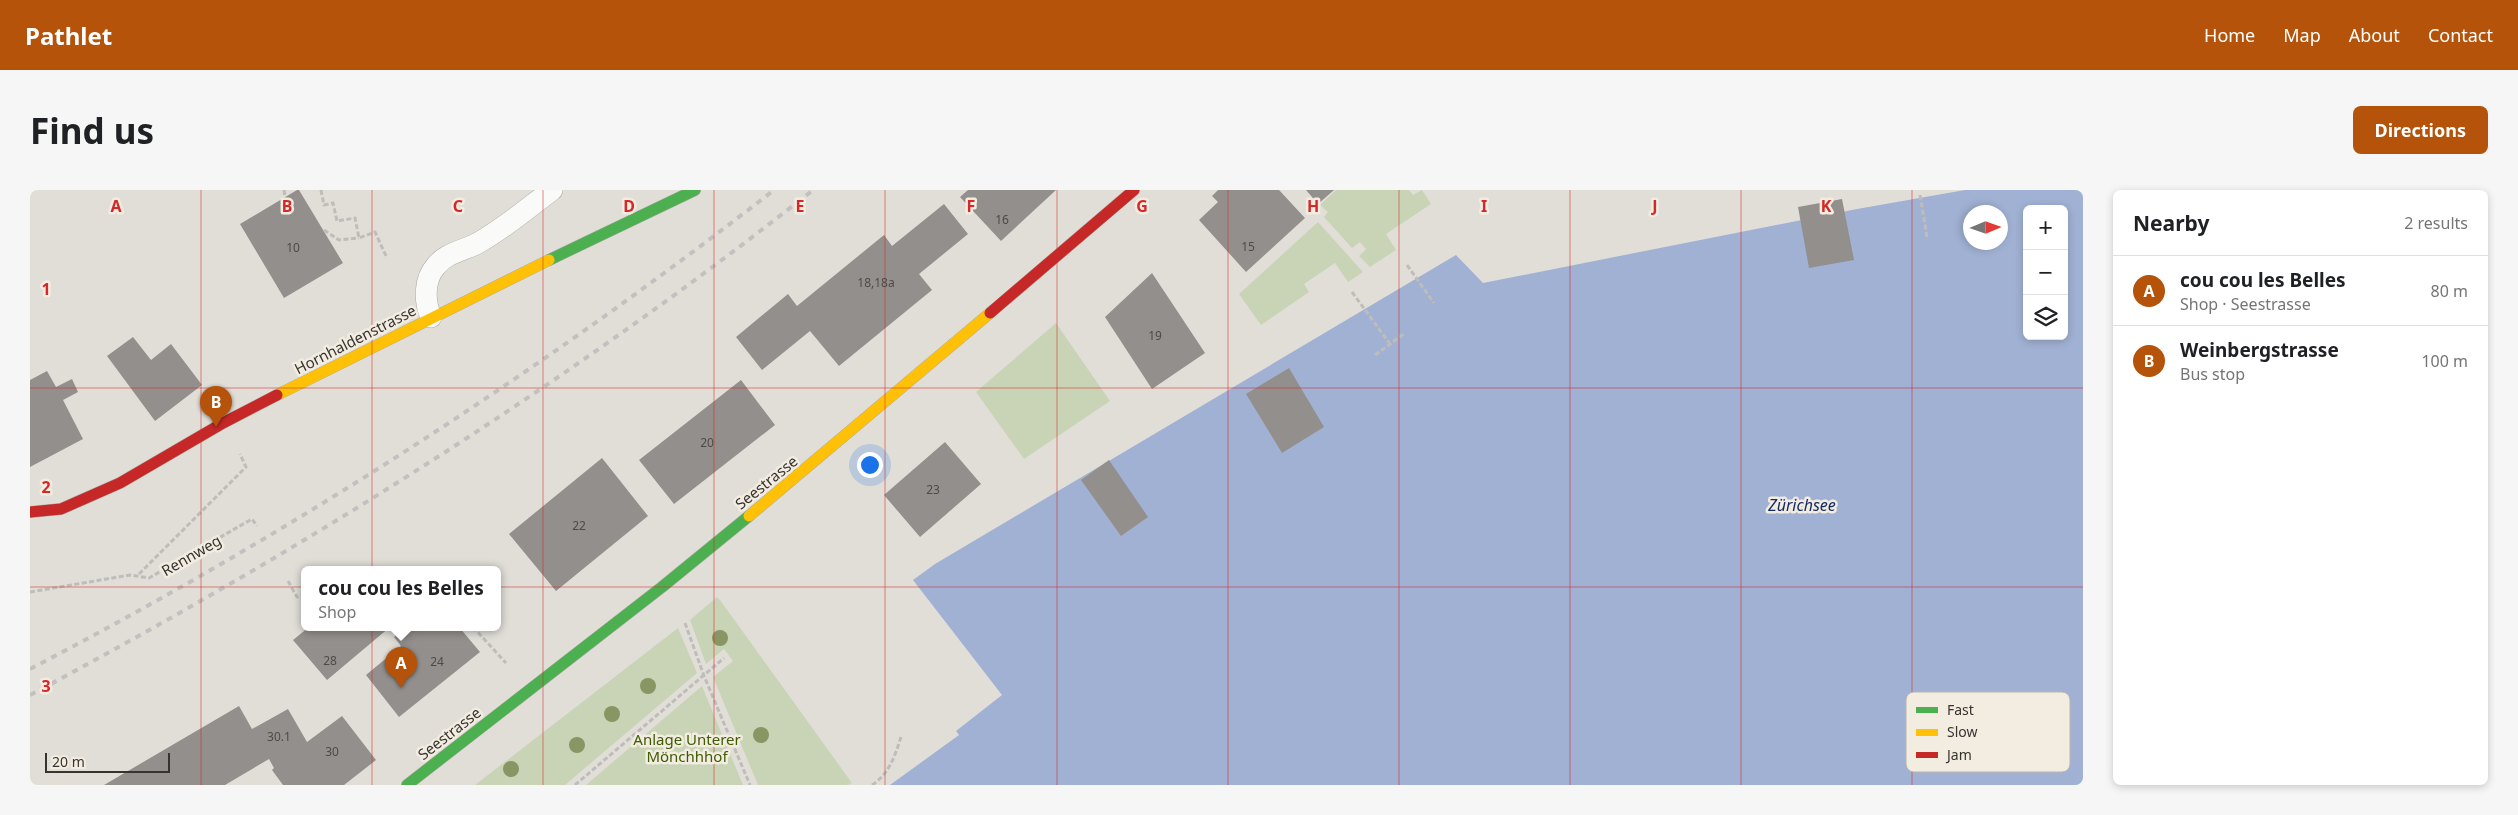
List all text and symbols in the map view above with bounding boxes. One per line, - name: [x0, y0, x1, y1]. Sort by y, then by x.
- text: Pathlet: [25, 19, 112, 52]
- text: Home: [2204, 23, 2255, 47]
- text: Map: [2283, 23, 2321, 47]
- text: About: [2349, 23, 2400, 47]
- text: Contact: [2428, 23, 2493, 47]
- button: Directions: [2353, 106, 2488, 154]
- text: Find us: [30, 107, 154, 154]
- text: A: [110, 195, 122, 217]
- text: B: [282, 195, 292, 217]
- text: C: [453, 195, 463, 217]
- text: D: [623, 195, 635, 217]
- text: E: [796, 195, 805, 217]
- text: F: [967, 195, 975, 217]
- text: G: [1136, 195, 1148, 217]
- text: H: [1307, 195, 1319, 217]
- text: I: [1481, 195, 1487, 217]
- text: J: [1650, 195, 1658, 217]
- text: K: [1821, 195, 1832, 217]
- north arrow: [1963, 205, 2008, 250]
- map controls: [2023, 205, 2068, 340]
- button: +: [2023, 205, 2068, 250]
- text: Nearby: [2133, 209, 2209, 237]
- house number: 16: [995, 211, 1009, 228]
- text: 2 results: [2404, 212, 2468, 234]
- house number: 15: [1241, 238, 1255, 255]
- house number: 10: [286, 239, 300, 256]
- button: −: [2023, 250, 2068, 295]
- text: cou cou les Belles: [2180, 267, 2346, 293]
- house number: 18,18a: [857, 274, 895, 291]
- text: 1: [41, 278, 51, 300]
- text: A: [2143, 280, 2155, 302]
- text: 80 m: [2431, 280, 2468, 302]
- text: Shop · Seestrasse: [2180, 293, 2311, 315]
- button: layers: [2023, 295, 2068, 340]
- street label: Hornhaldenstrasse: [291, 300, 419, 378]
- house number: 19: [1148, 327, 1162, 344]
- text: Weinbergstrasse: [2180, 337, 2339, 363]
- text: B: [2144, 350, 2154, 372]
- text: 100 m: [2421, 350, 2468, 372]
- text: Bus stop: [2180, 363, 2245, 385]
- pin: B: [200, 386, 232, 427]
- house number: 20: [700, 434, 714, 451]
- street label: Seestrasse: [731, 451, 801, 513]
- your location: [857, 452, 883, 478]
- text: 2: [41, 476, 51, 498]
- house number: 23: [926, 481, 940, 498]
- water label: Zürichsee: [1767, 494, 1836, 516]
- house number: 22: [572, 517, 586, 534]
- street label: Rennweg: [158, 530, 224, 580]
- popup: [301, 566, 501, 631]
- text: cou cou les Belles: [318, 575, 484, 601]
- text: Shop: [318, 601, 356, 623]
- pin: A: [385, 647, 417, 688]
- house number: 28: [323, 652, 337, 669]
- house number: 24: [430, 653, 444, 670]
- text: 3: [41, 675, 51, 697]
- legend: [1906, 692, 2070, 772]
- text: Fast: [1947, 700, 1974, 719]
- street label: Seestrasse: [413, 702, 485, 764]
- text: Slow: [1947, 722, 1978, 741]
- house number: 30.1: [267, 728, 291, 745]
- park label: Anlage Unterer Mönchhhof: [633, 729, 741, 766]
- house number: 30: [325, 743, 339, 760]
- text: Jam: [1945, 745, 1972, 764]
- scale bar: [45, 750, 170, 773]
- text: 20 m: [52, 752, 85, 771]

